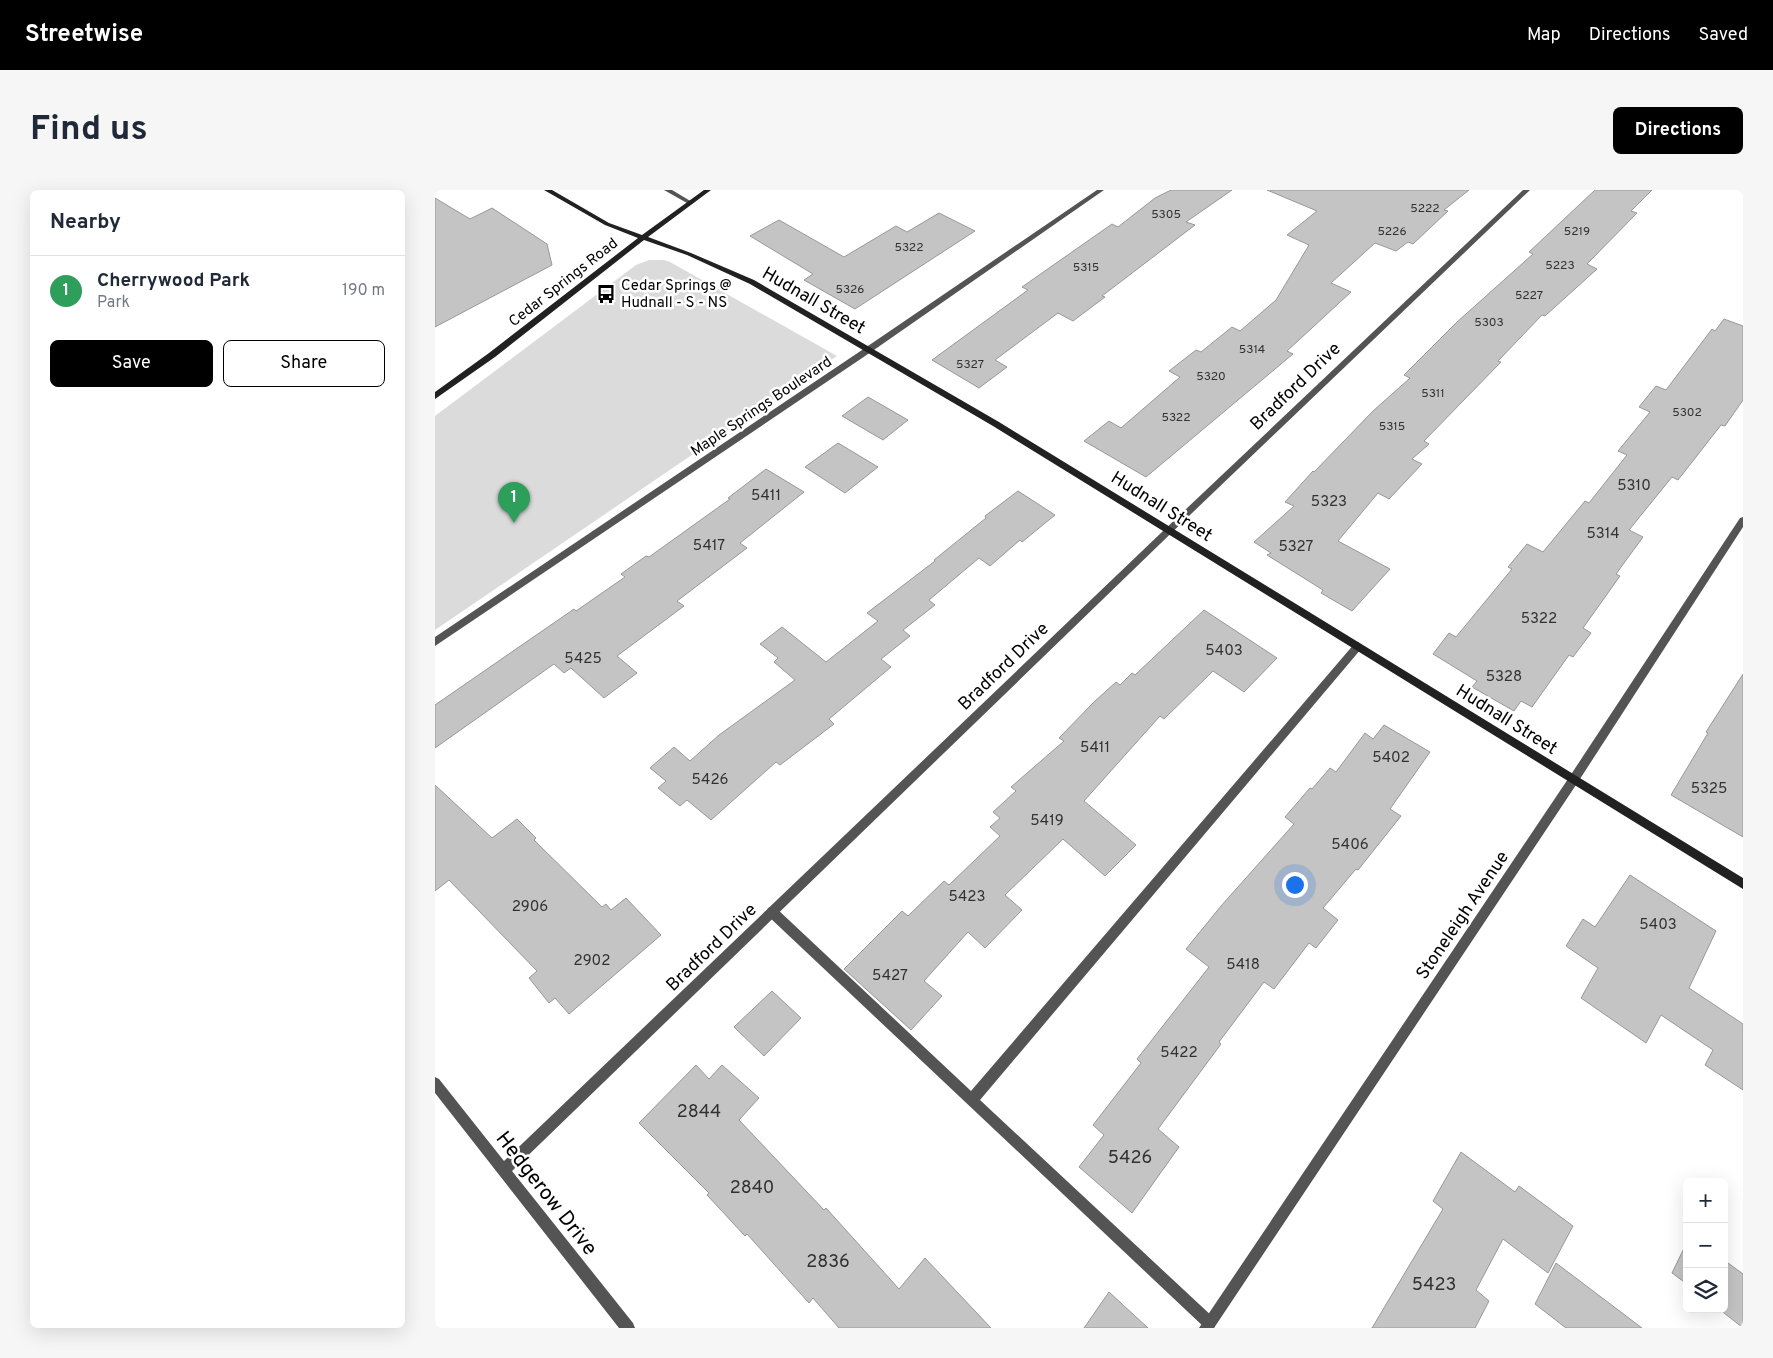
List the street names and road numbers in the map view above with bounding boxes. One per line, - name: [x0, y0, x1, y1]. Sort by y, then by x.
- street label: Cedar Springs Road: [506, 235, 622, 332]
- street label: Hudnall Street: [757, 262, 869, 340]
- street label: Bradford Drive: [1246, 338, 1346, 436]
- street label: Maple Springs Boulevard: [688, 353, 836, 462]
- street label: Hudnall Street: [1106, 467, 1216, 548]
- street label: Bradford Drive: [954, 618, 1054, 716]
- street label: Hudnall Street: [1451, 680, 1561, 761]
- street label: Stoneleigh Avenue: [1412, 847, 1515, 985]
- street label: Bradford Drive: [662, 899, 762, 997]
- street label: Hedgerow Drive: [489, 1126, 603, 1261]

